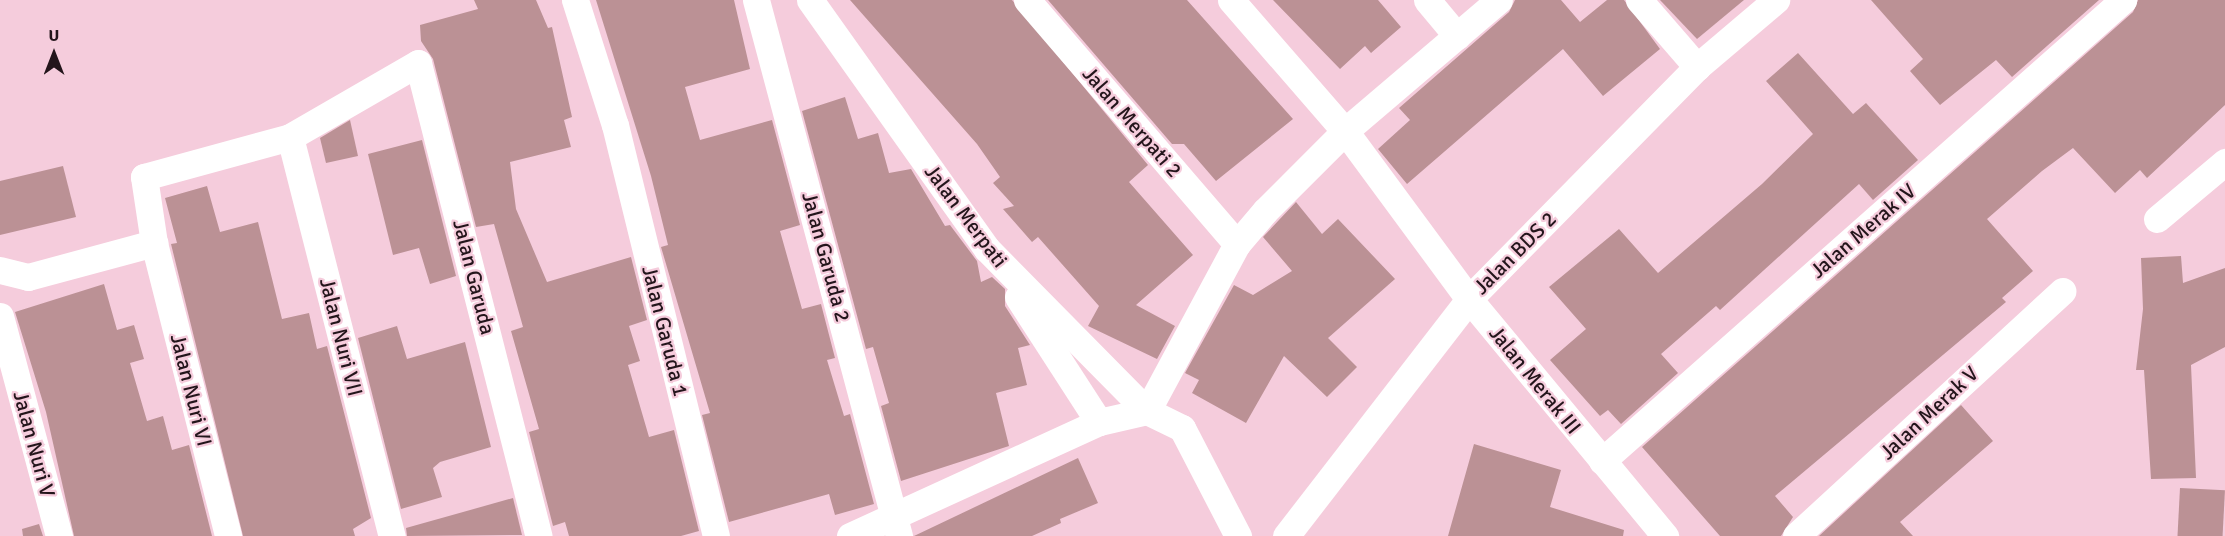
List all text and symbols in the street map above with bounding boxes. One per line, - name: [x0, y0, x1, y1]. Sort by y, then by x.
- north arrow: [24, 24, 84, 84]
- text: U: [49, 26, 59, 46]
- street label: Jalan Merpati 2: [1077, 62, 1187, 182]
- street label: Jalan Merpati: [919, 160, 1013, 272]
- street label: Jalan Merak IV: [1805, 178, 1921, 284]
- street label: Jalan Garuda 2: [797, 189, 855, 325]
- street label: Jalan BDS 2: [1468, 206, 1562, 300]
- street label: Jalan Garuda: [448, 217, 500, 337]
- street label: Jalan Garuda 1: [637, 263, 693, 399]
- street label: Jalan Nuri VII: [314, 275, 368, 399]
- street label: Jalan Merak III: [1484, 321, 1586, 439]
- street label: Jalan Nuri VI: [165, 331, 217, 449]
- street label: Jalan Merak V: [1875, 361, 1983, 465]
- street label: Jalan Nuri V: [8, 388, 60, 500]

